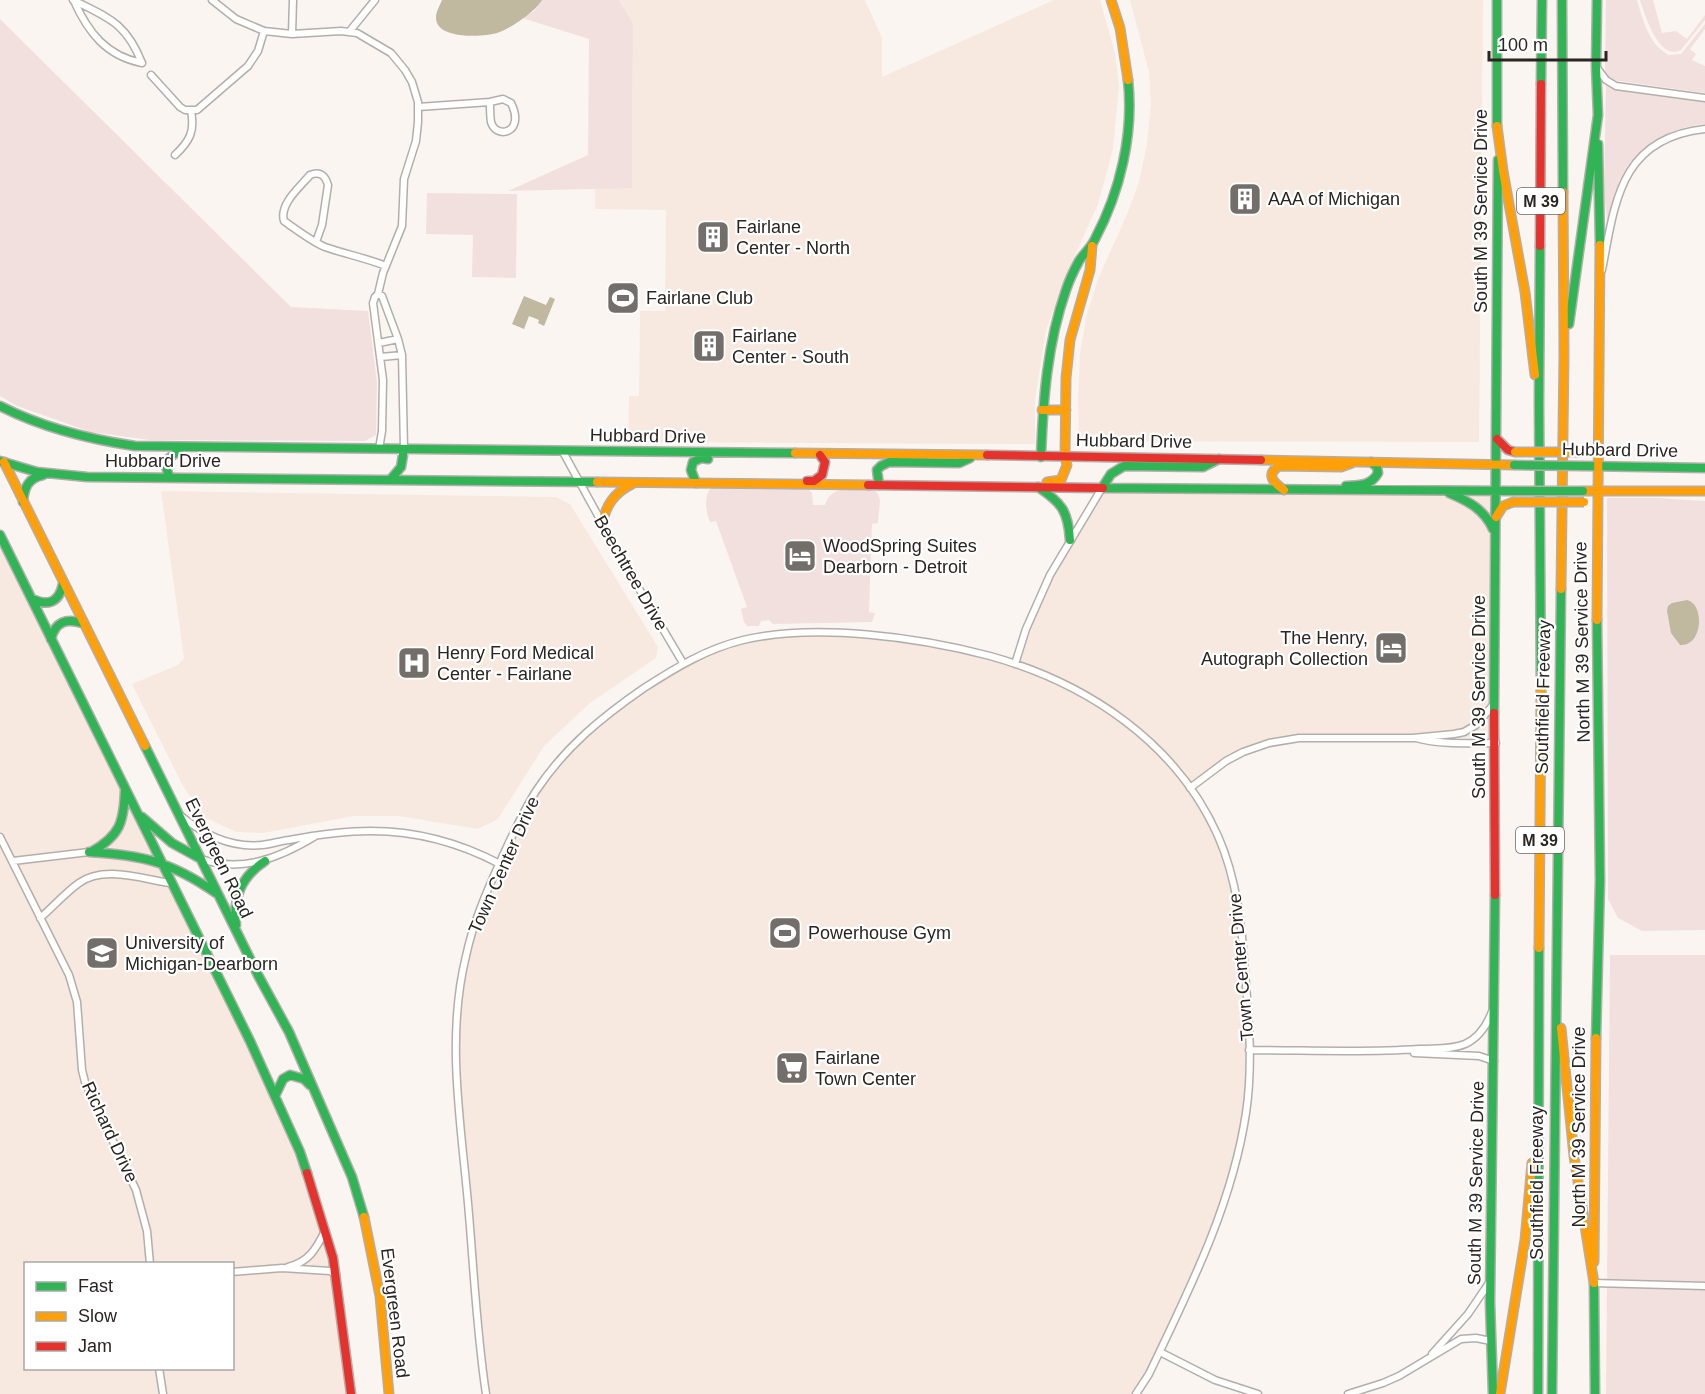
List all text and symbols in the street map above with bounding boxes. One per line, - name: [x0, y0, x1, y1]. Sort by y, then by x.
- scale bar: [1489, 24, 1606, 62]
- text: 100 m: [1498, 35, 1548, 55]
- street label: South M 39 Service Drive: [1471, 109, 1491, 313]
- building icon: AAA of Michigan: [1227, 181, 1263, 217]
- road number: M 39: [1517, 188, 1565, 214]
- place label: AAA of Michigan: [1268, 189, 1400, 209]
- place label: Fairlane Center - North: [736, 217, 850, 258]
- building icon: Fairlane Center - North: [695, 219, 731, 255]
- sports icon: Fairlane Club: [605, 280, 641, 316]
- place label: Fairlane Club: [646, 288, 753, 308]
- place label: Fairlane Center - South: [732, 326, 849, 367]
- building icon: Fairlane Center - South: [691, 328, 727, 364]
- street label: Hubbard Drive: [590, 425, 706, 447]
- street label: Hubbard Drive: [1076, 430, 1192, 452]
- street label: Hubbard Drive: [1562, 439, 1678, 461]
- street label: Hubbard Drive: [105, 451, 221, 471]
- street label: Beechtree Drive: [590, 512, 672, 634]
- place label: WoodSpring Suites Dearborn - Detroit: [823, 536, 977, 577]
- hotel icon: WoodSpring Suites Dearborn - Detroit: [782, 538, 818, 574]
- street label: North M 39 Service Drive: [1570, 541, 1594, 743]
- street label: South M 39 Service Drive: [1469, 595, 1489, 799]
- street label: Southfield Freeway: [1532, 620, 1554, 774]
- place label: The Henry, Autograph Collection: [1201, 628, 1368, 669]
- hotel icon: The Henry, Autograph Collection: [1373, 630, 1409, 666]
- place label: Henry Ford Medical Center - Fairlane: [437, 643, 594, 684]
- hospital icon: Henry Ford Medical Center - Fairlane: [396, 645, 432, 681]
- street label: Town Center Drive: [465, 793, 543, 937]
- street label: Evergreen Road: [181, 795, 257, 921]
- road number: M 39: [1516, 827, 1564, 853]
- street label: Town Center Drive: [1225, 892, 1257, 1042]
- sports icon: Powerhouse Gym: [767, 915, 803, 951]
- place label: Powerhouse Gym: [808, 923, 951, 943]
- place label: University of Michigan-Dearborn: [125, 933, 278, 974]
- school or university icon: University of Michigan-Dearborn: [84, 935, 120, 971]
- street label: North M 39 Service Drive: [1569, 1026, 1589, 1228]
- place label: Fairlane Town Center: [815, 1048, 916, 1089]
- supermarket icon: Fairlane Town Center: [774, 1050, 810, 1086]
- street label: Richard Drive: [78, 1078, 142, 1186]
- street label: South M 39 Service Drive: [1464, 1081, 1488, 1285]
- street label: Southfield Freeway: [1527, 1106, 1547, 1260]
- street label: Evergreen Road: [377, 1247, 413, 1379]
- legend: [24, 1262, 234, 1370]
- text: Fast: [78, 1276, 113, 1296]
- text: Slow: [78, 1306, 118, 1326]
- text: Jam: [78, 1336, 112, 1356]

